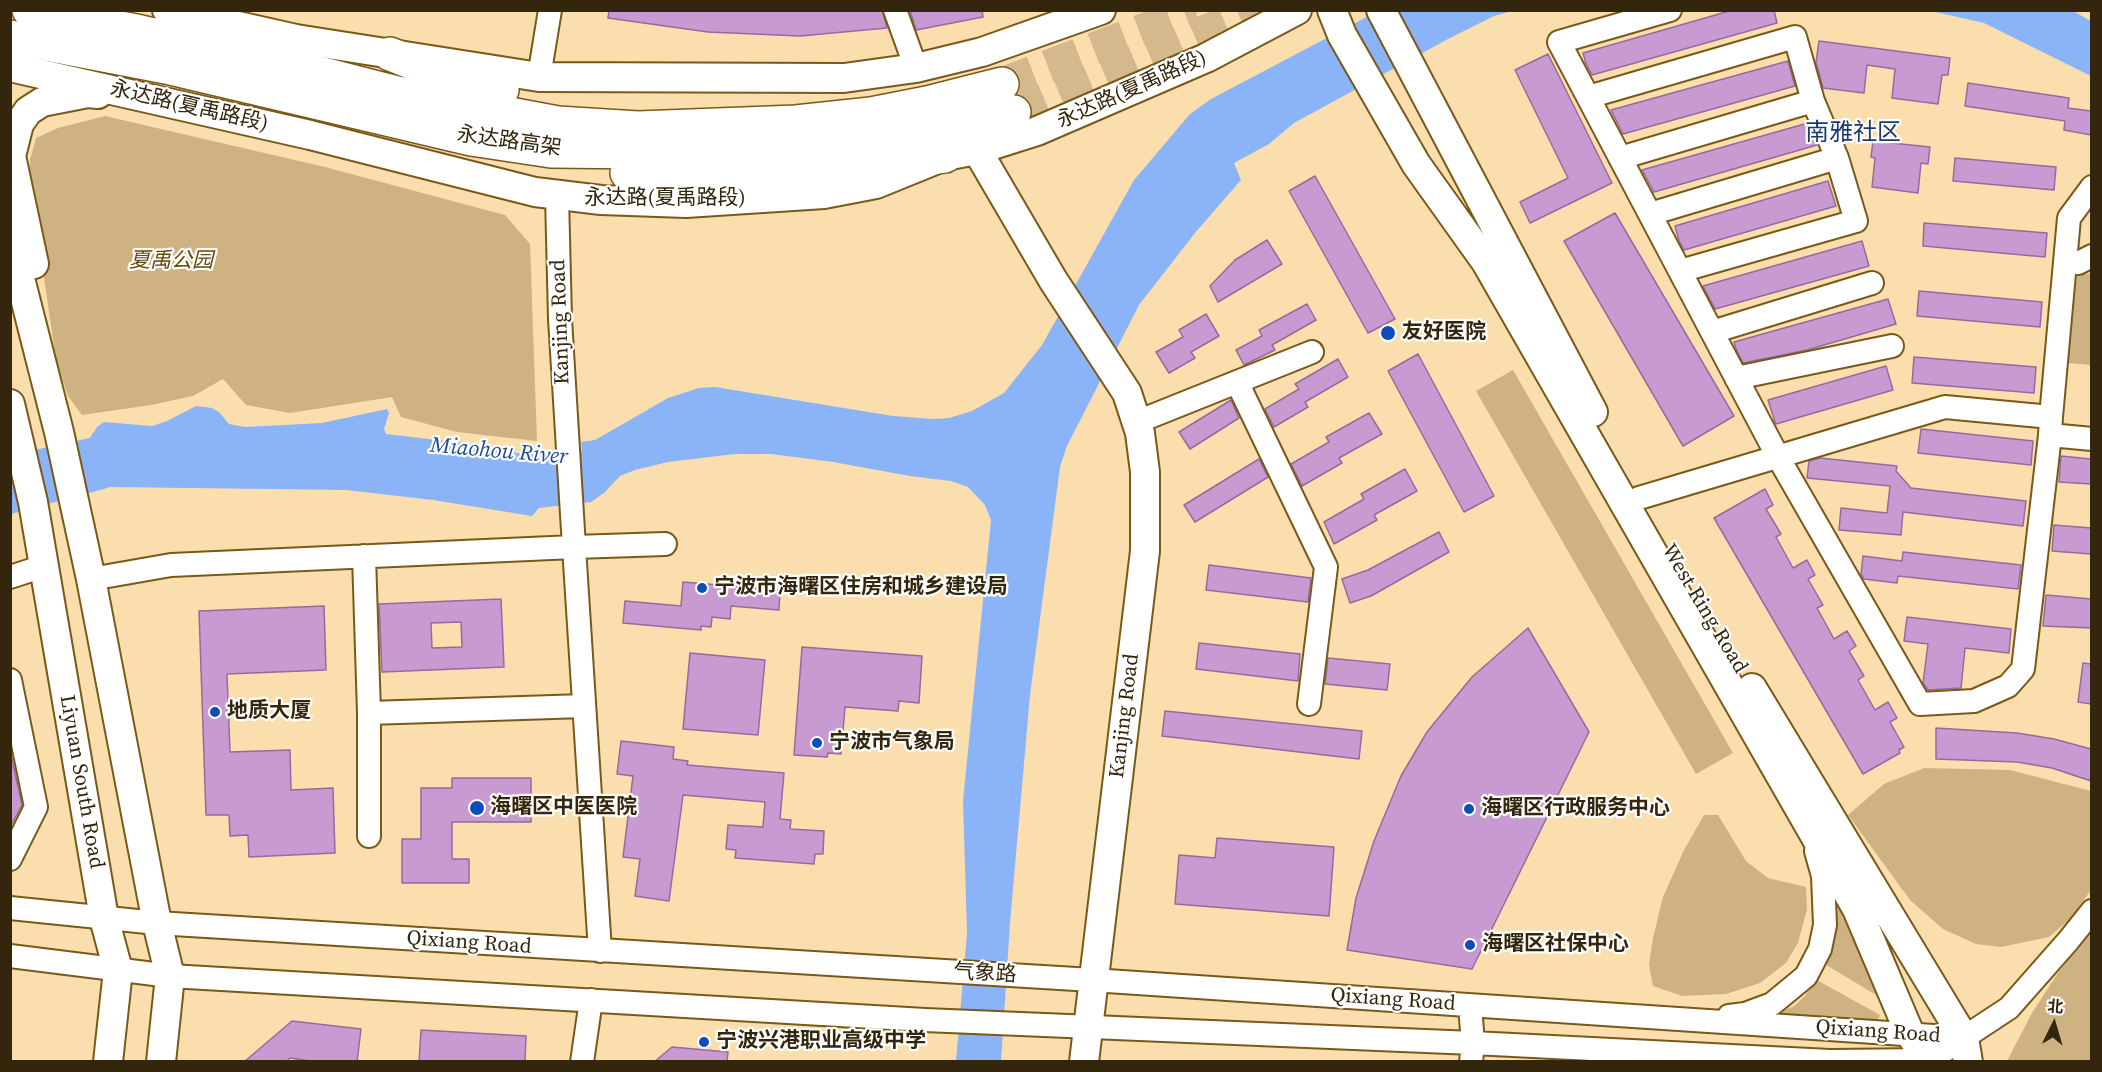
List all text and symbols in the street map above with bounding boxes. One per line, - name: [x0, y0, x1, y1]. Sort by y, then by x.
- street label: 永达路(夏禹路段): [1053, 46, 1211, 134]
- street label: 永达路(夏禹路段): [108, 77, 270, 137]
- district label: 南雅社区: [1805, 120, 1901, 148]
- street label: 永达路高架: [455, 122, 563, 162]
- street label: 永达路(夏禹路段): [584, 186, 746, 212]
- park label: 夏禹公园: [129, 249, 213, 275]
- street label: Kanjing Road: [546, 259, 576, 385]
- place label: 友好医院: [1402, 320, 1486, 346]
- marker: 友好医院: [1379, 324, 1397, 342]
- water label: Miaohou River: [429, 433, 569, 471]
- street label: West Ring Road: [1656, 540, 1752, 678]
- place label: 宁波市海曙区住房和城乡建设局: [714, 575, 1008, 601]
- marker: 宁波市海曙区住房和城乡建设局: [695, 581, 709, 595]
- street label: Kanjing Road: [1105, 652, 1145, 780]
- street label: Liyuan South Road: [53, 693, 109, 871]
- place label: 地质大厦: [227, 699, 311, 725]
- marker: 地质大厦: [208, 705, 222, 719]
- place label: 宁波市气象局: [829, 730, 955, 756]
- marker: 宁波市气象局: [810, 736, 824, 750]
- place label: 海曙区中医医院: [490, 795, 637, 821]
- place label: 海曙区行政服务中心: [1481, 796, 1670, 822]
- marker: 海曙区中医医院: [468, 799, 486, 817]
- marker: 海曙区行政服务中心: [1462, 802, 1476, 816]
- street label: Qixiang Road: [406, 926, 532, 960]
- place label: 海曙区社保中心: [1482, 932, 1629, 958]
- marker: 海曙区社保中心: [1463, 938, 1477, 952]
- street label: 气象路: [953, 960, 1017, 988]
- street label: Qixiang Road: [1330, 983, 1456, 1017]
- north arrow: [2024, 994, 2084, 1054]
- text: 北: [2047, 994, 2064, 1018]
- street label: Qixiang Road: [1815, 1015, 1941, 1049]
- place label: 宁波兴港职业高级中学: [716, 1029, 926, 1055]
- marker: 宁波兴港职业高级中学: [697, 1035, 711, 1049]

